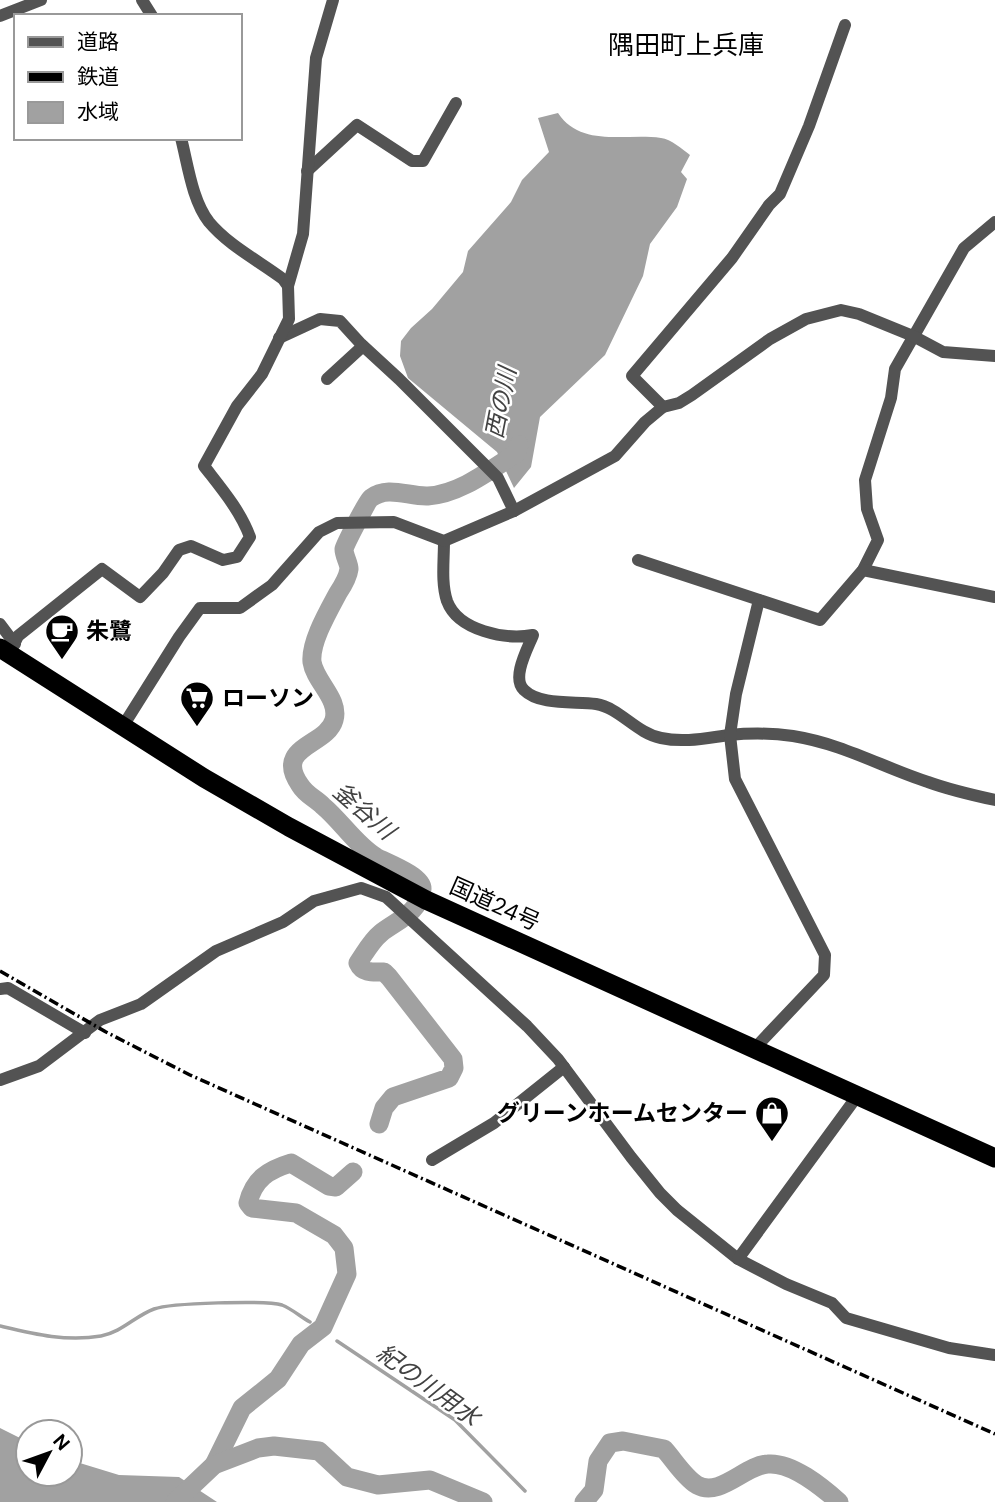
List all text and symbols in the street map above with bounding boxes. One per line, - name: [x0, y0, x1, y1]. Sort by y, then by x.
- legend: [14, 14, 242, 140]
- text: 道路: [77, 28, 119, 56]
- district label: 隅田町上兵庫: [608, 28, 764, 62]
- text: 鉄道: [77, 63, 119, 91]
- text: 水域: [77, 98, 119, 126]
- water label: 西の川: [478, 362, 523, 441]
- cafe icon: 朱鷺: [43, 612, 81, 661]
- place label: 朱鷺: [86, 616, 132, 646]
- supermarket icon: ローソン: [178, 679, 216, 728]
- place label: ローソン: [222, 683, 314, 713]
- water label: 釜谷川: [327, 775, 404, 848]
- street label: 国道24号: [445, 871, 545, 937]
- shop icon: グリーンホームセンター: [753, 1094, 791, 1143]
- place label: グリーンホームセンター: [497, 1098, 748, 1128]
- water label: 紀の川用水: [371, 1337, 488, 1434]
- north arrow: [14, 1418, 84, 1488]
- text: N: [47, 1429, 75, 1456]

